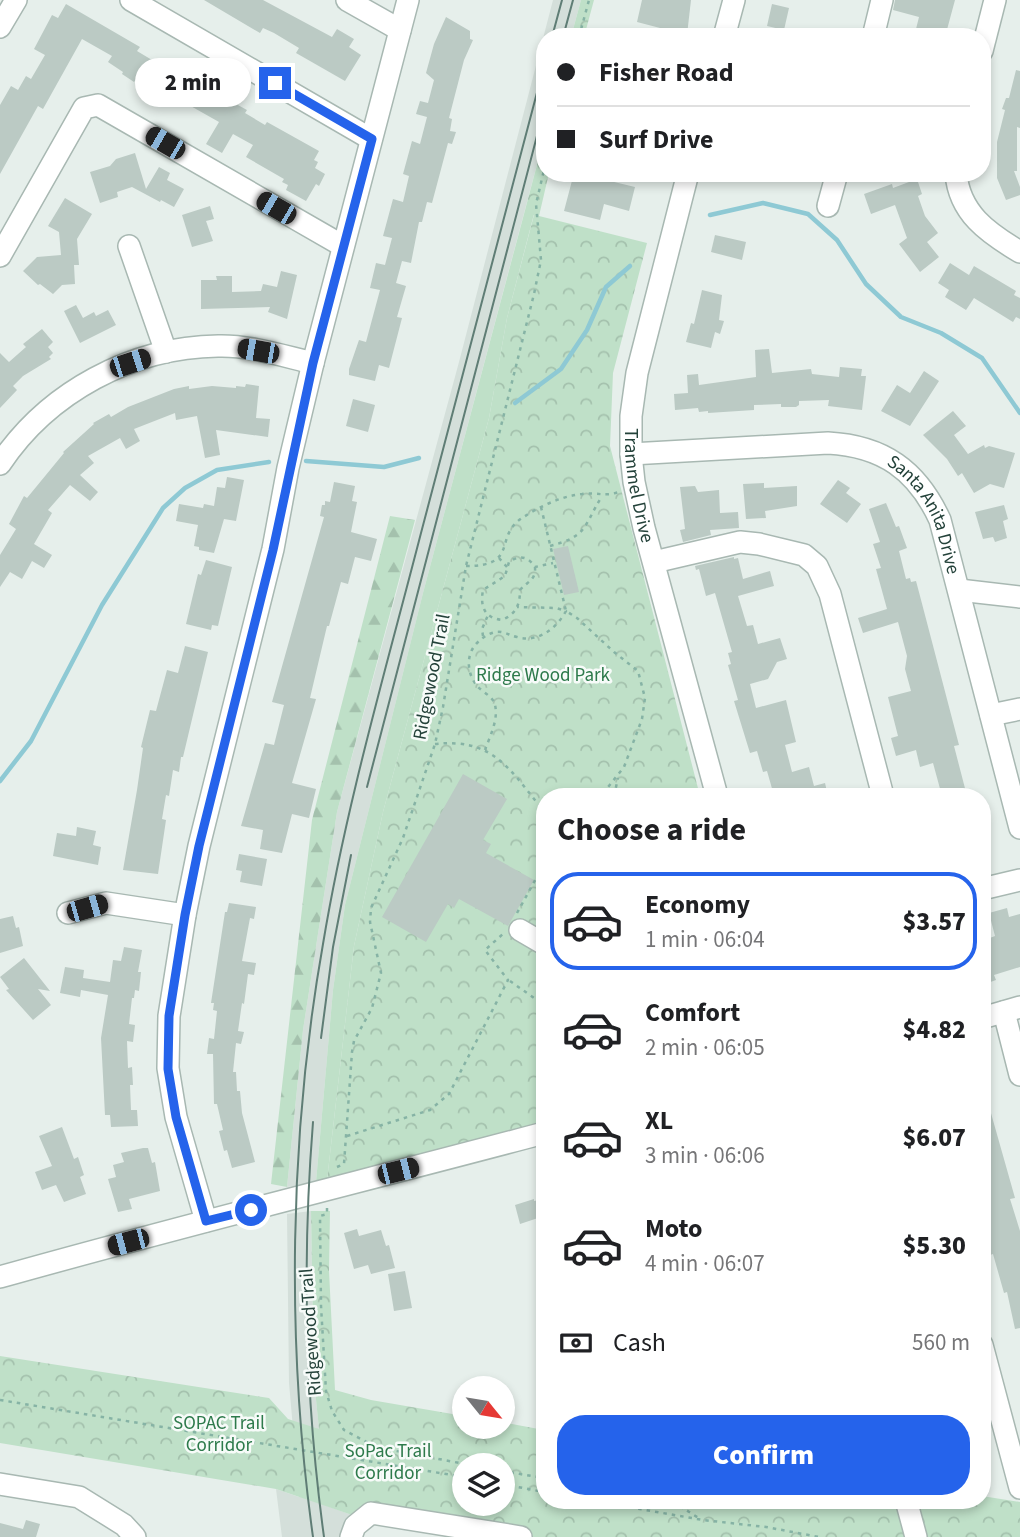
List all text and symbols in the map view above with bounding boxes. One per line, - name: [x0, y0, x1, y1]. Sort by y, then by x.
- text: Fisher Road: [599, 54, 734, 91]
- callout: 2 min: [135, 58, 250, 108]
- text: 2 min: [165, 66, 221, 99]
- route end: [259, 67, 291, 99]
- text: Surf Drive: [599, 121, 714, 158]
- car: [142, 123, 189, 163]
- car: [253, 188, 300, 228]
- car: [236, 337, 281, 365]
- car: [107, 347, 154, 379]
- street label: Trammel Drive: [617, 428, 661, 546]
- street label: Santa Anita Drive: [882, 448, 967, 577]
- street label: Ridgewood Trail: [407, 611, 457, 742]
- park label: Ridge Wood Park: [476, 662, 611, 689]
- text: Choose a ride: [557, 807, 746, 853]
- text: Economy: [645, 886, 750, 923]
- icon: car: [561, 890, 624, 953]
- car: [64, 892, 111, 924]
- text: $3.57: [902, 903, 966, 940]
- text: 1 min · 06:04: [645, 923, 765, 956]
- text: Comfort: [645, 994, 740, 1031]
- icon: car: [561, 998, 624, 1061]
- text: $4.82: [902, 1011, 966, 1048]
- text: 2 min · 06:05: [645, 1031, 765, 1064]
- text: XL: [645, 1102, 673, 1139]
- icon: car: [561, 1106, 624, 1169]
- text: $6.07: [902, 1119, 966, 1156]
- text: 3 min · 06:06: [645, 1139, 765, 1172]
- car: [376, 1156, 421, 1186]
- route start: [235, 1194, 267, 1226]
- text: Moto: [645, 1210, 702, 1247]
- icon: car: [561, 1214, 624, 1277]
- car: [105, 1226, 152, 1258]
- text: $5.30: [902, 1227, 966, 1264]
- text: 4 min · 06:07: [645, 1247, 765, 1280]
- street label: Ridgewood Trail: [293, 1267, 329, 1397]
- icon: cash: [557, 1324, 595, 1362]
- text: Cash: [613, 1324, 666, 1361]
- text: 560 m: [912, 1326, 970, 1359]
- north arrow: [452, 1376, 514, 1438]
- map controls: [452, 1376, 515, 1516]
- park label: SOPAC Trail Corridor: [173, 1410, 265, 1459]
- button: Confirm: [557, 1415, 970, 1495]
- park label: SoPac Trail Corridor: [345, 1438, 432, 1487]
- button: layers: [452, 1453, 515, 1516]

